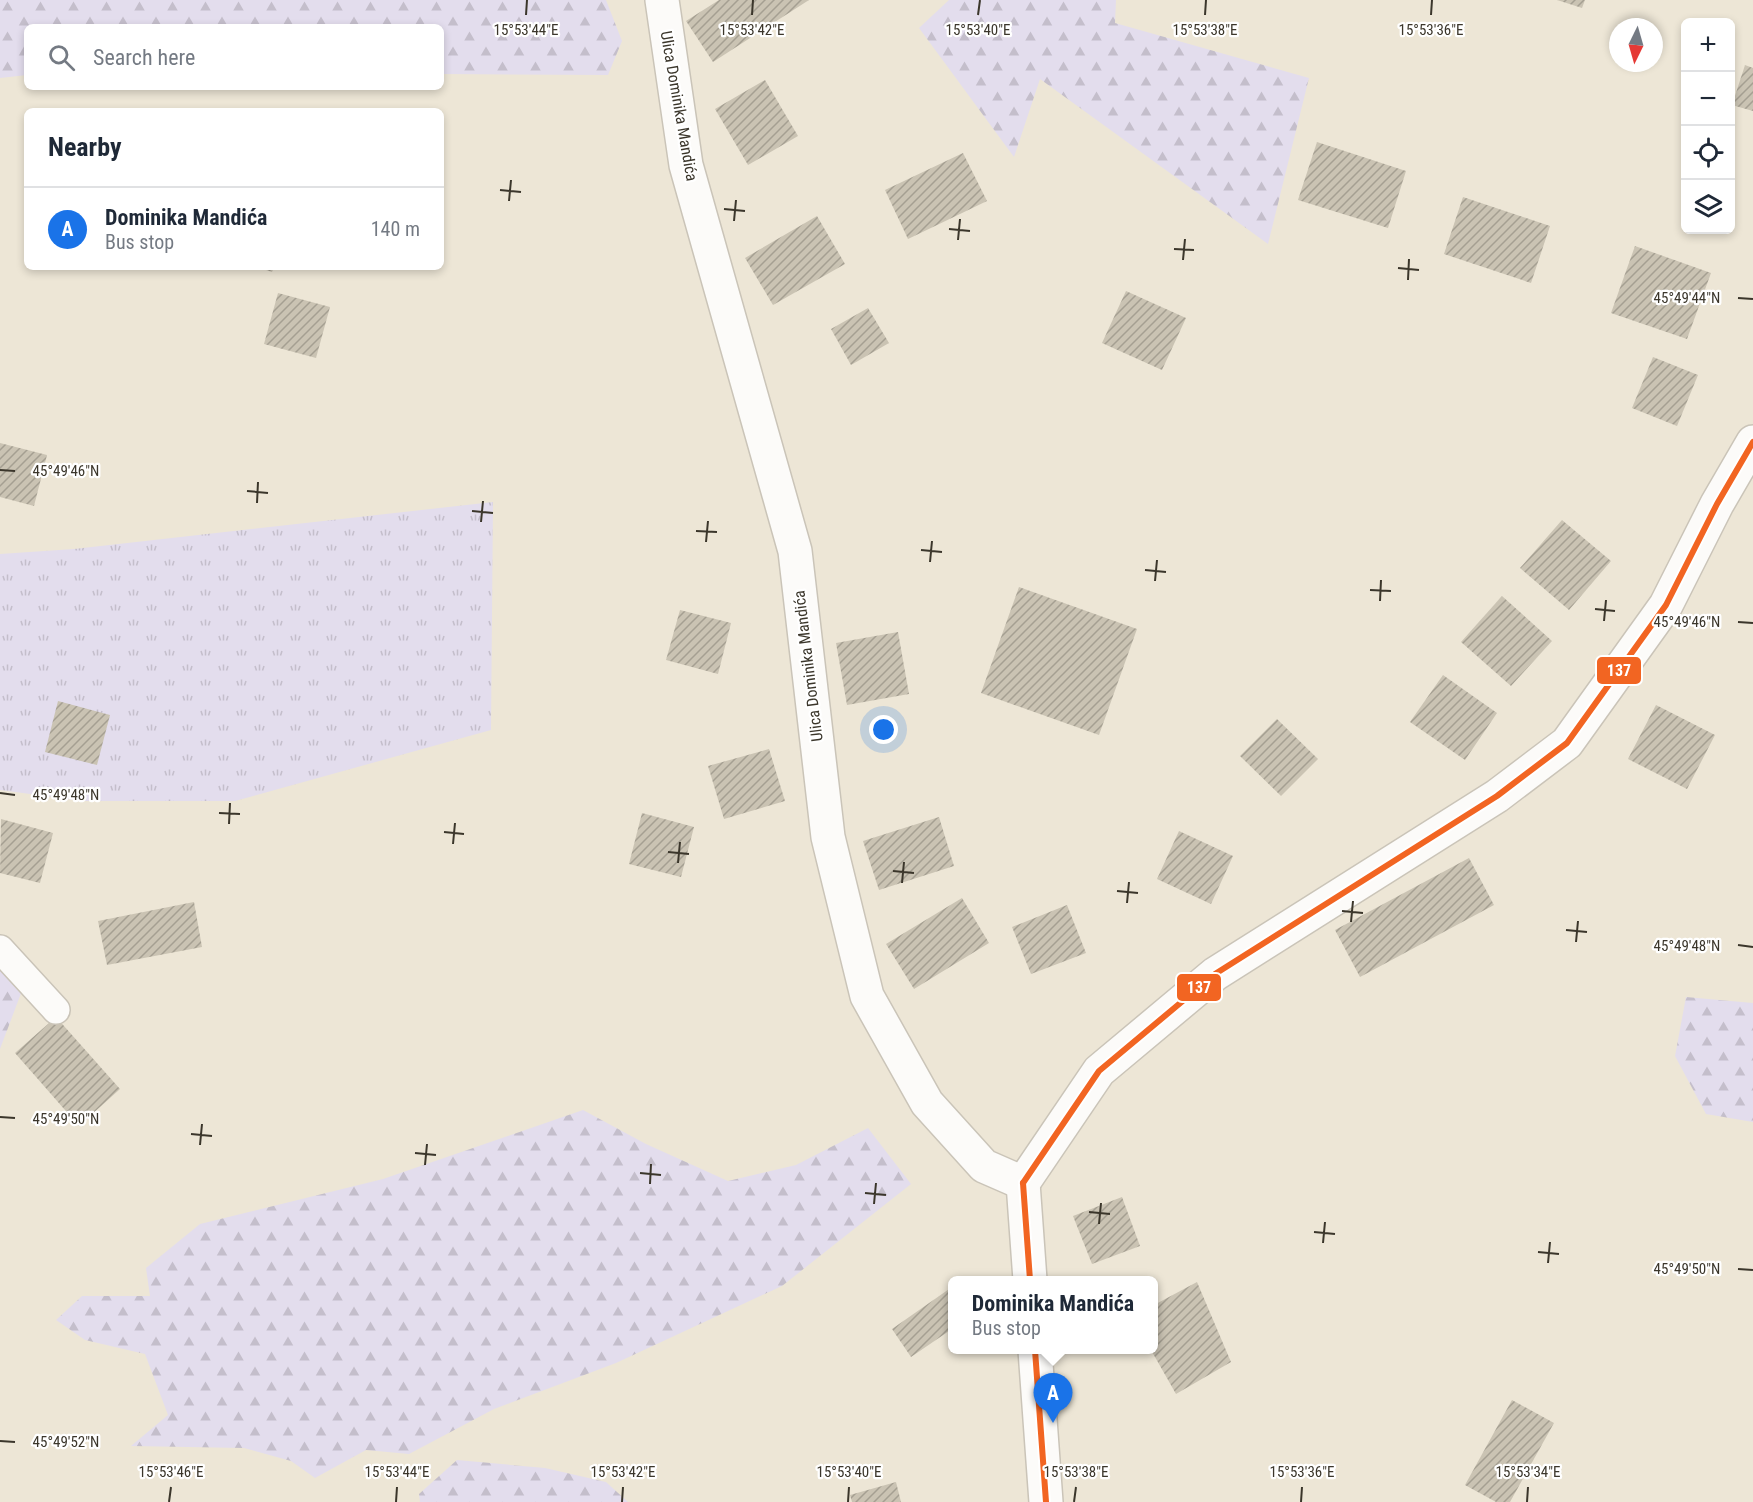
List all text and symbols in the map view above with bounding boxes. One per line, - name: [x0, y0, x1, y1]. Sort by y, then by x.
- north arrow: [1609, 18, 1663, 72]
- map controls: [1681, 18, 1735, 234]
- button: +: [1681, 18, 1735, 72]
- text: 15°53'44"E: [494, 21, 558, 39]
- text: 15°53'42"E: [720, 21, 784, 39]
- text: 15°53'40"E: [946, 21, 1010, 39]
- text: 15°53'38"E: [1173, 21, 1237, 39]
- text: 15°53'36"E: [1399, 21, 1463, 39]
- search box: [24, 24, 444, 90]
- street label: Ulica Dominika Mandića: [656, 29, 702, 183]
- icon: search: [45, 41, 78, 74]
- text: Search here: [93, 45, 195, 70]
- button: −: [1681, 72, 1735, 126]
- button: locate: [1681, 126, 1735, 180]
- text: Nearby: [48, 132, 122, 162]
- button: layers: [1681, 180, 1735, 234]
- text: Dominika Mandića: [105, 205, 267, 230]
- text: A: [62, 217, 73, 241]
- text: 140 m: [371, 217, 420, 241]
- text: Bus stop: [105, 230, 174, 254]
- text: 45°49'44"N: [1654, 289, 1720, 307]
- text: 45°49'46"N: [33, 462, 99, 480]
- street label: Ulica Dominika Mandića: [789, 589, 827, 743]
- text: 45°49'46"N: [1654, 613, 1720, 631]
- line badge: 137: [1596, 656, 1642, 685]
- text: 137: [1607, 661, 1631, 680]
- your location: [869, 715, 898, 744]
- text: 45°49'48"N: [33, 786, 99, 804]
- text: 45°49'48"N: [1654, 937, 1720, 955]
- line badge: 137: [1176, 973, 1222, 1002]
- text: 137: [1187, 978, 1211, 997]
- text: 45°49'50"N: [33, 1110, 99, 1128]
- text: 45°49'50"N: [1654, 1260, 1720, 1278]
- popup: [948, 1276, 1158, 1354]
- text: Dominika Mandića: [972, 1291, 1134, 1316]
- text: Bus stop: [972, 1316, 1041, 1340]
- pin: A: [1034, 1374, 1072, 1423]
- text: 45°49'52"N: [33, 1433, 99, 1451]
- text: 15°53'46"E: [139, 1463, 203, 1481]
- text: 15°53'44"E: [365, 1463, 429, 1481]
- text: 15°53'42"E: [591, 1463, 655, 1481]
- text: 15°53'40"E: [817, 1463, 881, 1481]
- text: 15°53'38"E: [1044, 1463, 1108, 1481]
- text: 15°53'36"E: [1270, 1463, 1334, 1481]
- text: 15°53'34"E: [1496, 1463, 1560, 1481]

